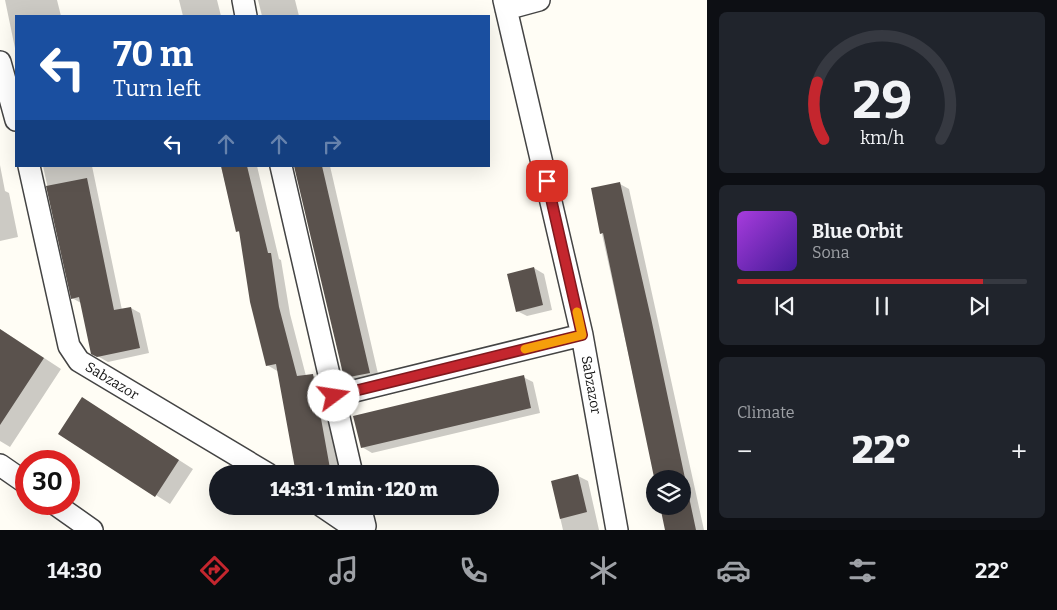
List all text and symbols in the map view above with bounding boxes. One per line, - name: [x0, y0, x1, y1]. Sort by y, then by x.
- text: 70 m: [113, 33, 193, 75]
- icon: left: [30, 35, 95, 100]
- text: 29: [852, 69, 912, 132]
- text: Turn left: [113, 75, 201, 102]
- text: km/h: [860, 127, 904, 149]
- icon: left: [159, 130, 187, 158]
- icon: ahead: [212, 130, 240, 158]
- icon: ahead: [265, 130, 293, 158]
- icon: right: [318, 130, 346, 158]
- pin: [526, 160, 568, 202]
- icon: arrive: [533, 167, 561, 195]
- text: Blue Orbit: [812, 220, 903, 243]
- text: Sona: [812, 243, 849, 262]
- icon: previous: [771, 292, 799, 320]
- icon: pause: [868, 292, 896, 320]
- icon: next: [965, 292, 993, 320]
- street label: Sabzazor: [577, 354, 605, 416]
- street label: Sabzazor: [82, 358, 142, 404]
- position arrow: [307, 369, 359, 421]
- text: Climate: [737, 403, 795, 422]
- text: 22°: [852, 427, 912, 473]
- text: −: [737, 435, 752, 468]
- text: +: [1011, 435, 1027, 468]
- speed limit sign: 30: [15, 450, 80, 515]
- map controls: [646, 470, 691, 515]
- button: layers: [646, 470, 691, 515]
- text: 14:31 · 1 min · 120 m: [270, 478, 438, 501]
- icon: directions: [197, 553, 232, 588]
- icon: music: [326, 553, 361, 588]
- icon: phone: [456, 553, 491, 588]
- icon: climate: [586, 553, 621, 588]
- icon: car: [716, 553, 751, 588]
- icon: filters: [845, 553, 880, 588]
- text: 14:30: [47, 557, 102, 584]
- text: 22°: [975, 557, 1010, 584]

